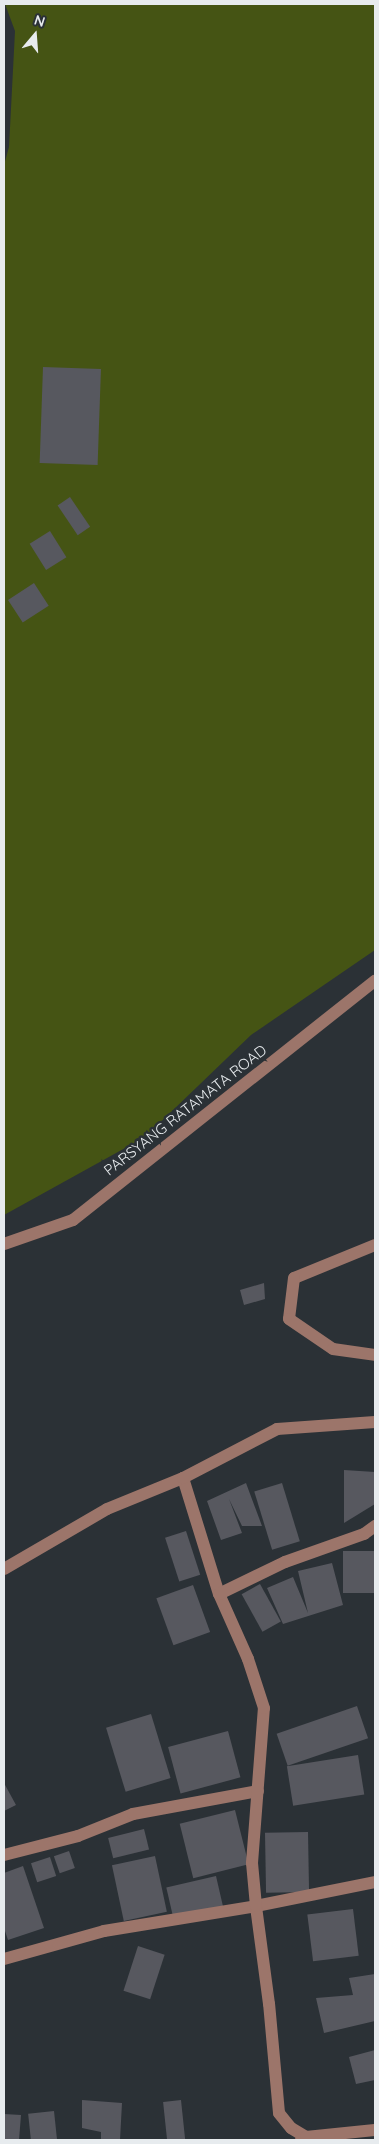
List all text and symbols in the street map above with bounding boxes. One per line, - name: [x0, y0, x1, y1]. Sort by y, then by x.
- north arrow: [10, 10, 60, 60]
- text: N: [32, 11, 47, 31]
- street label: PARSYANG RATAMATA ROAD: [100, 1041, 270, 1179]

